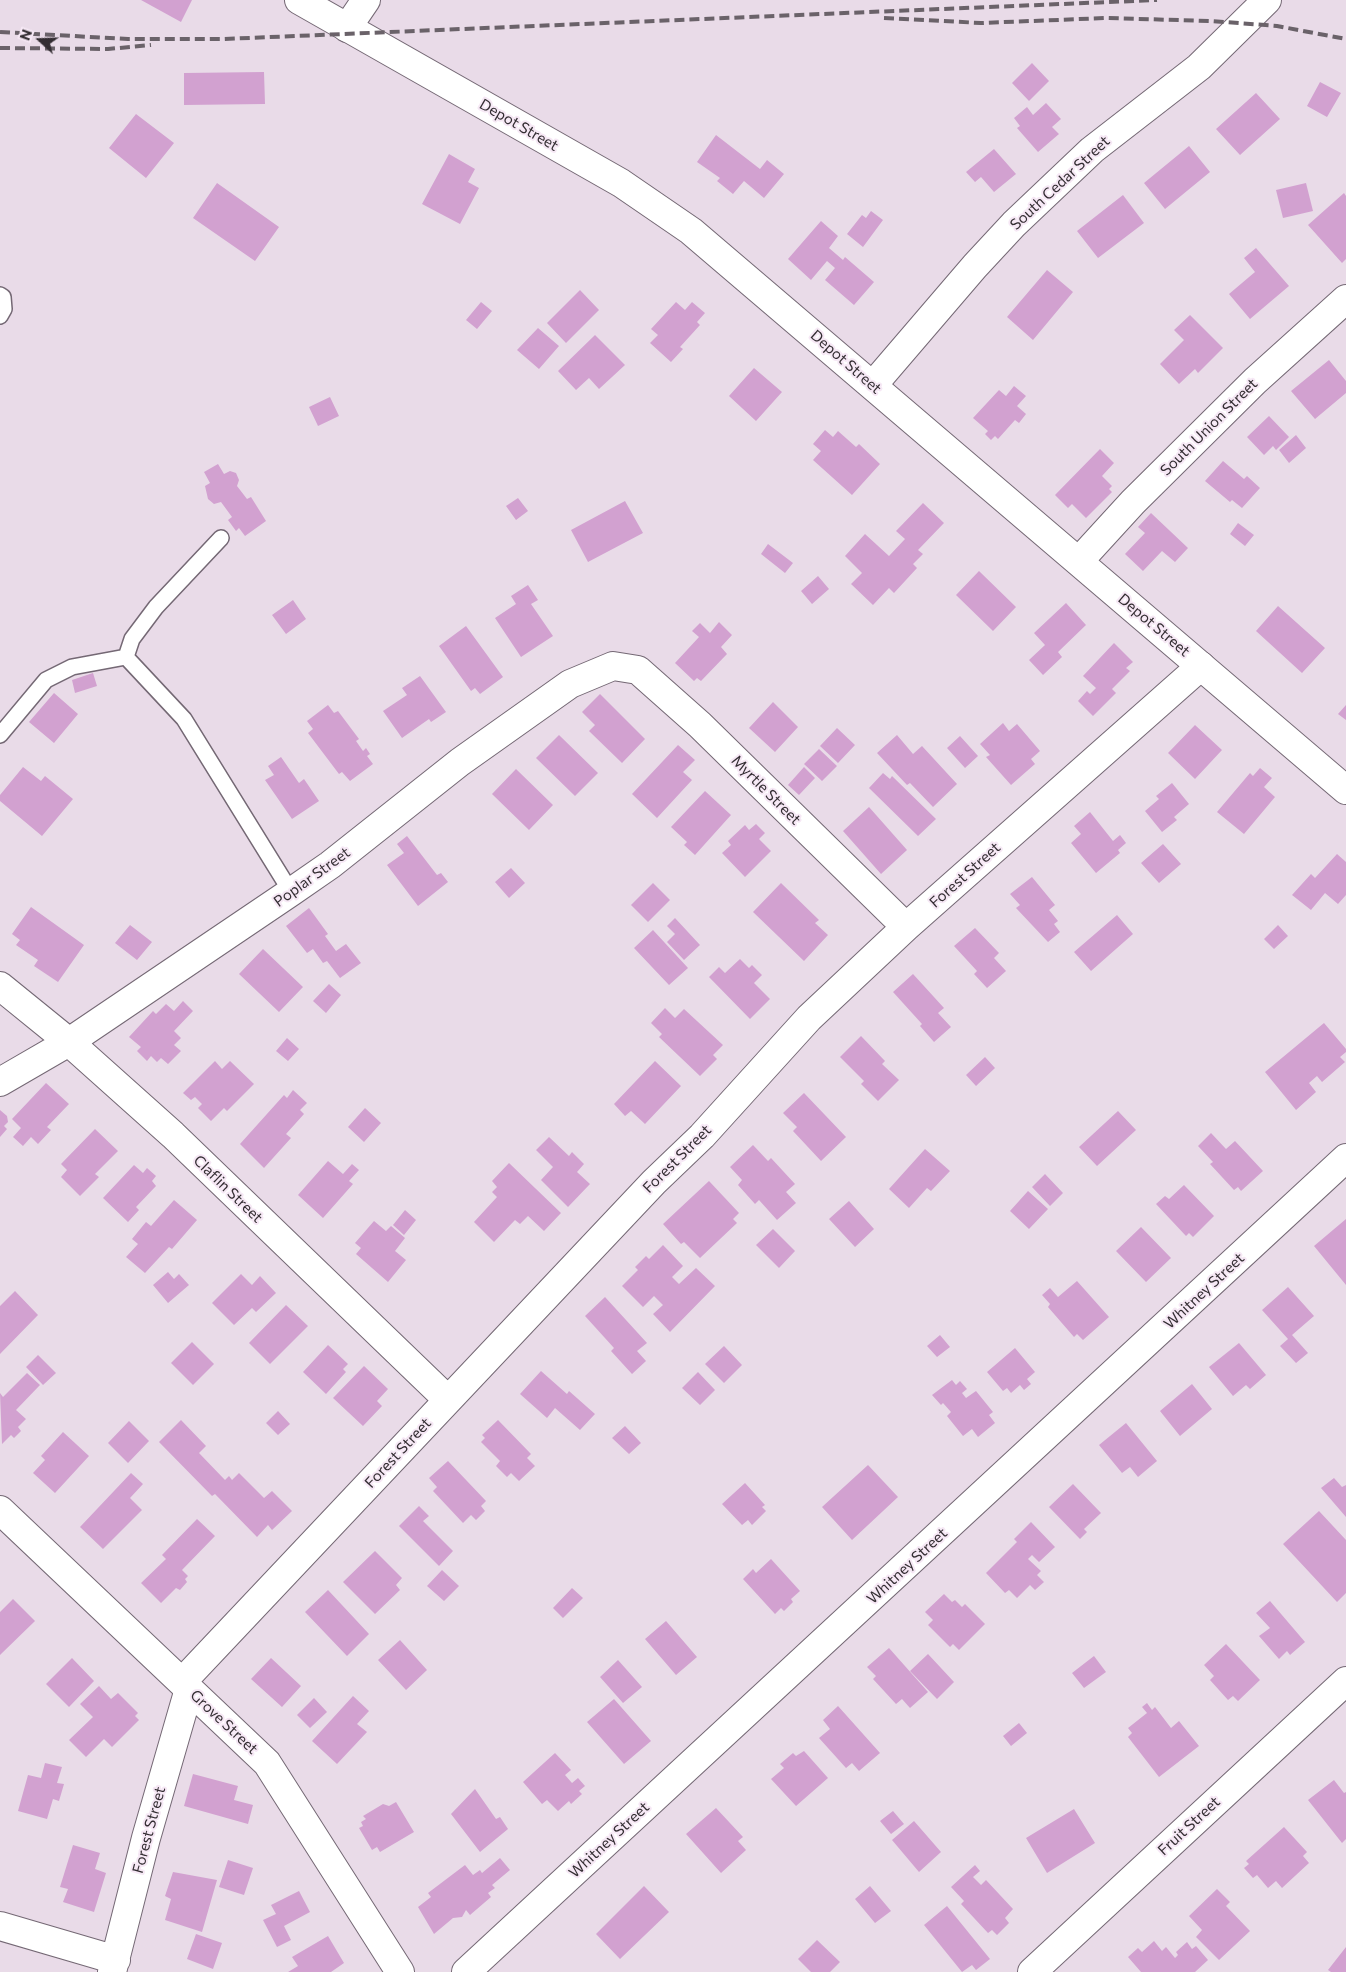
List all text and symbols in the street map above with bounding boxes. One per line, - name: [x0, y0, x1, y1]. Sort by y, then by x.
- north arrow: [15, 15, 65, 65]
- text: N: [16, 27, 35, 43]
- street label: Depot Street: [476, 95, 562, 155]
- street label: South Cedar Street: [1006, 132, 1114, 234]
- street label: Depot Street: [807, 326, 885, 398]
- street label: South Union Street: [1157, 375, 1261, 479]
- street label: Depot Street: [1114, 590, 1194, 660]
- street label: Myrtle Street: [728, 752, 804, 828]
- street label: Forest Street: [926, 839, 1004, 911]
- street label: Poplar Street: [270, 843, 354, 911]
- street label: Forest Street: [639, 1121, 715, 1197]
- street label: Claflin Street: [190, 1151, 266, 1227]
- street label: Whitney Street: [1160, 1249, 1248, 1333]
- street label: Forest Street: [361, 1414, 435, 1492]
- street label: Whitney Street: [863, 1524, 951, 1608]
- street label: Grove Street: [186, 1686, 262, 1758]
- street label: Forest Street: [129, 1785, 169, 1875]
- street label: Fruit Street: [1154, 1793, 1224, 1859]
- street label: Whitney Street: [565, 1798, 653, 1882]

